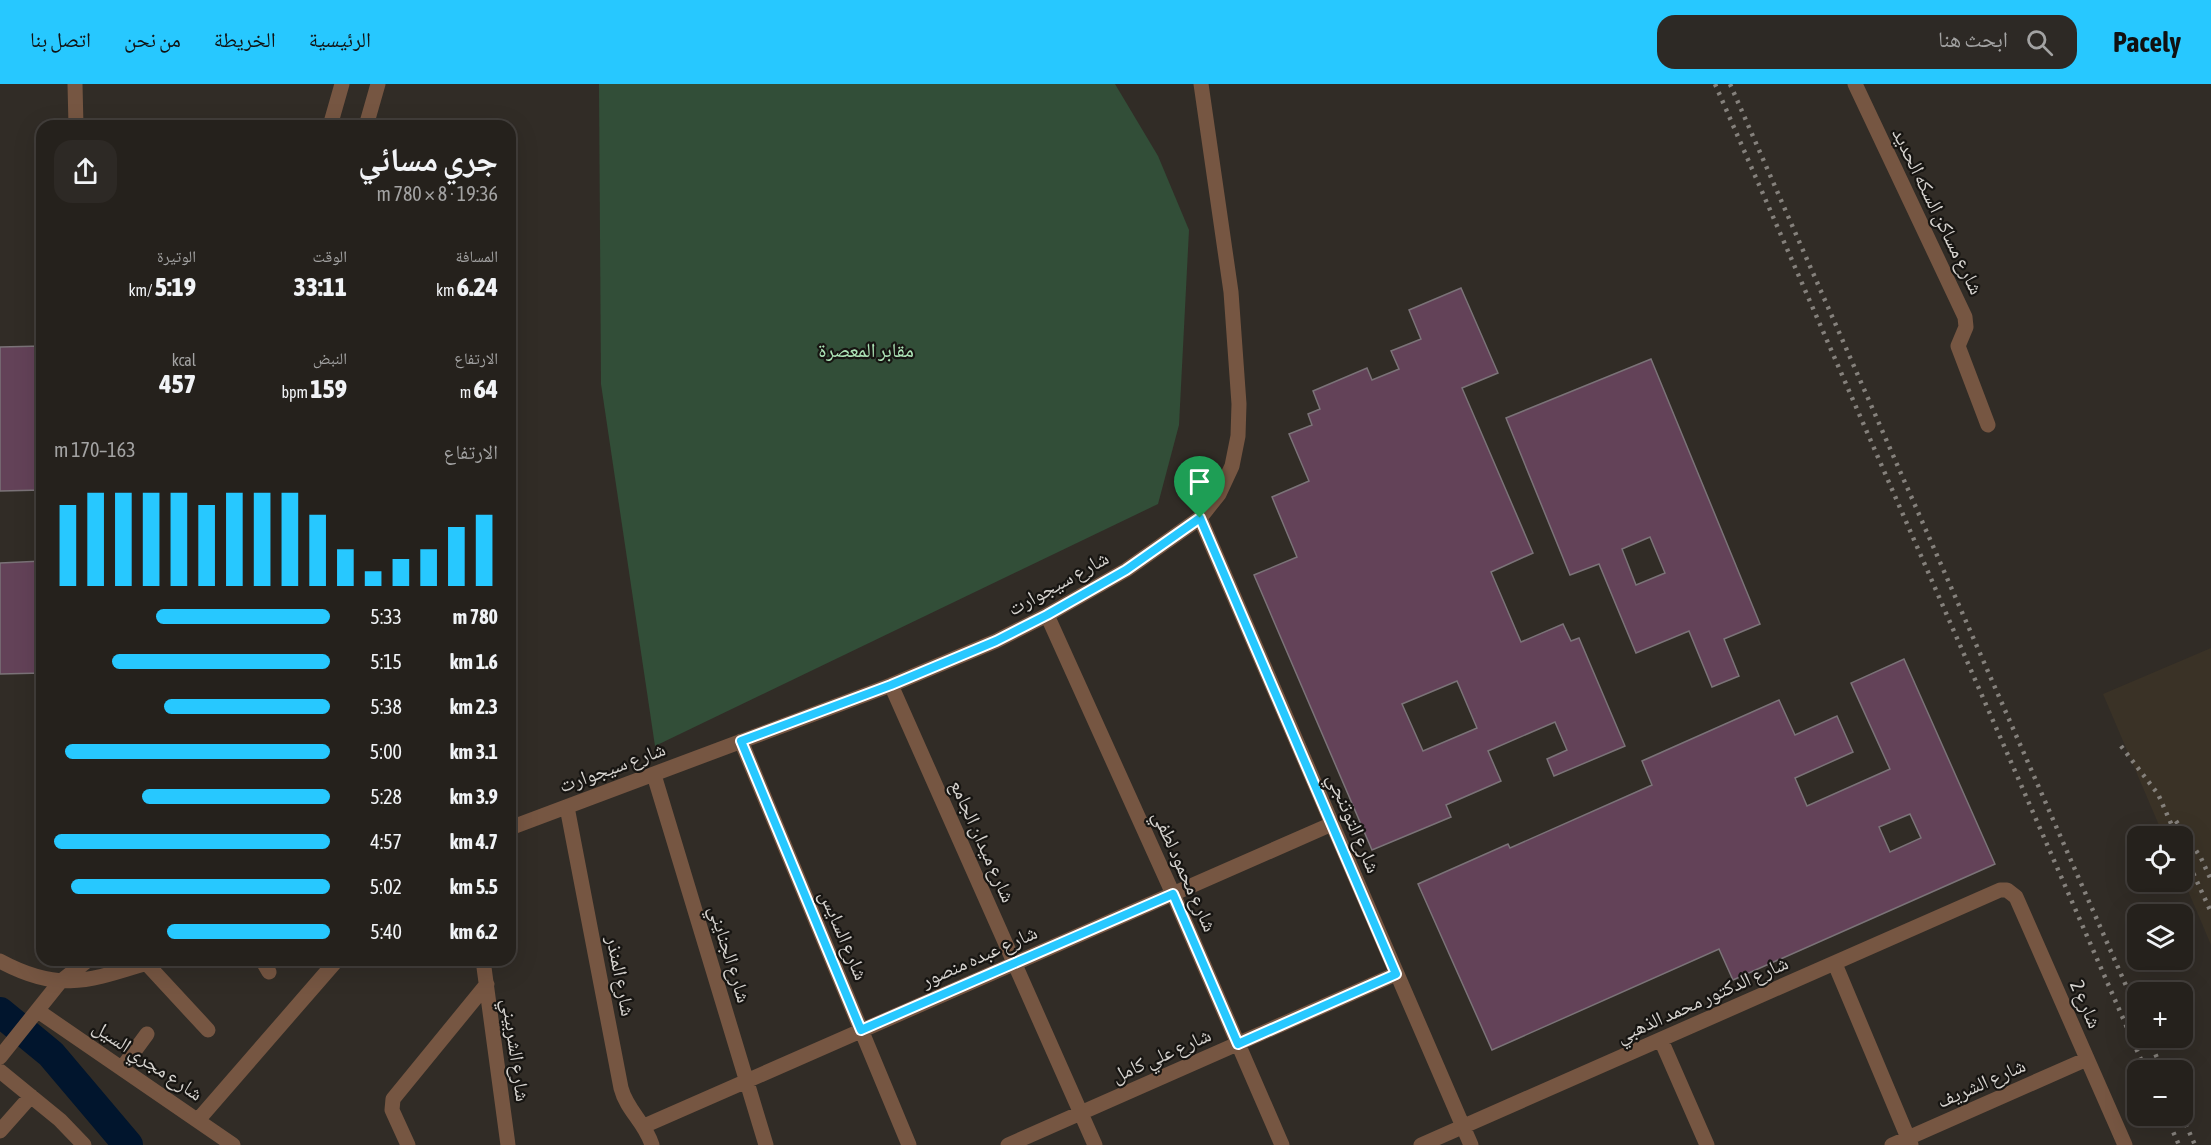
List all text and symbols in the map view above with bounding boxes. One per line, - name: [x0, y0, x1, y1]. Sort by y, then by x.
- search box: [1657, 15, 2077, 69]
- text: ابحث هنا: [1938, 26, 2008, 52]
- icon: search: [2023, 26, 2056, 59]
- text: Pacely: [2113, 26, 2181, 58]
- text: اتصل بنا: [30, 27, 91, 51]
- text: من نحن: [124, 27, 181, 51]
- text: الخريطة: [214, 27, 276, 51]
- text: الرئيسية: [309, 27, 371, 51]
- street label: شارع مساكن السكه الحديد: [1886, 124, 1989, 299]
- button: share: [54, 140, 117, 203]
- text: جري مسائي: [358, 140, 498, 178]
- text: 19:36 · 8 × 780 m: [376, 182, 498, 205]
- text: الوتيرة: [157, 247, 196, 265]
- text: الوقت: [313, 247, 347, 265]
- text: المسافة: [456, 247, 498, 265]
- text: 5:19: [155, 272, 196, 302]
- text: 33:11: [293, 272, 347, 302]
- text: 6.24: [457, 272, 498, 302]
- text: /km: [129, 281, 155, 299]
- text: km: [436, 281, 457, 299]
- park label: مقابر المعصرة: [818, 338, 914, 362]
- text: النبض: [313, 349, 347, 367]
- text: الارتفاع: [454, 349, 498, 367]
- text: kcal: [172, 351, 196, 369]
- text: 457: [159, 369, 196, 399]
- text: 159: [310, 374, 347, 404]
- text: 64: [474, 374, 498, 404]
- text: bpm: [281, 383, 310, 401]
- text: m: [460, 383, 474, 401]
- text: 163–170 m: [54, 438, 136, 461]
- text: الارتفاع: [443, 440, 498, 463]
- pin: [1174, 456, 1225, 518]
- icon: arrive: [1183, 465, 1216, 498]
- street label: شارع سيجوارت: [1003, 545, 1113, 621]
- text: 5:33: [370, 605, 402, 628]
- text: 780 m: [453, 605, 498, 628]
- text: 5:15: [370, 650, 402, 673]
- text: 1.6 km: [450, 650, 498, 673]
- text: 5:38: [370, 695, 402, 718]
- text: 2.3 km: [450, 695, 498, 718]
- street label: شارع سيجوارت: [555, 737, 669, 798]
- text: 5:00: [370, 740, 402, 763]
- text: 3.1 km: [450, 740, 498, 763]
- street label: شارع التوتنجي: [1318, 769, 1386, 878]
- street label: شارع ميدان الجامع: [944, 776, 1021, 907]
- text: 5:28: [370, 785, 402, 808]
- text: 3.9 km: [450, 785, 498, 808]
- street label: شارع محمود لطفي: [1144, 807, 1222, 937]
- map controls: [2127, 826, 2193, 1126]
- button: locate: [2127, 826, 2193, 892]
- text: 4:57: [370, 830, 402, 853]
- text: 4.7 km: [450, 830, 498, 853]
- text: 5:02: [370, 875, 402, 898]
- text: 5.5 km: [450, 875, 498, 898]
- street label: شارع السايس: [813, 886, 874, 984]
- street label: شارع الجنايني: [700, 902, 756, 1007]
- button: layers: [2127, 904, 2193, 970]
- text: 5:40: [370, 920, 402, 943]
- text: 6.2 km: [450, 920, 498, 943]
- street label: شارع عبده منصور: [916, 920, 1041, 994]
- street label: شارع المنذر: [600, 933, 641, 1018]
- street label: شارع الدكتور محمد الذهبي: [1612, 950, 1793, 1051]
- street label: شارع 2: [2064, 976, 2107, 1032]
- button: +: [2127, 982, 2193, 1048]
- street label: شارع الشربيني: [493, 997, 535, 1103]
- street label: شارع مجري السيل: [86, 1014, 208, 1109]
- street label: شارع علي كامل: [1107, 1022, 1216, 1091]
- street label: شارع الشريف: [1933, 1053, 2029, 1114]
- button: −: [2127, 1060, 2193, 1126]

